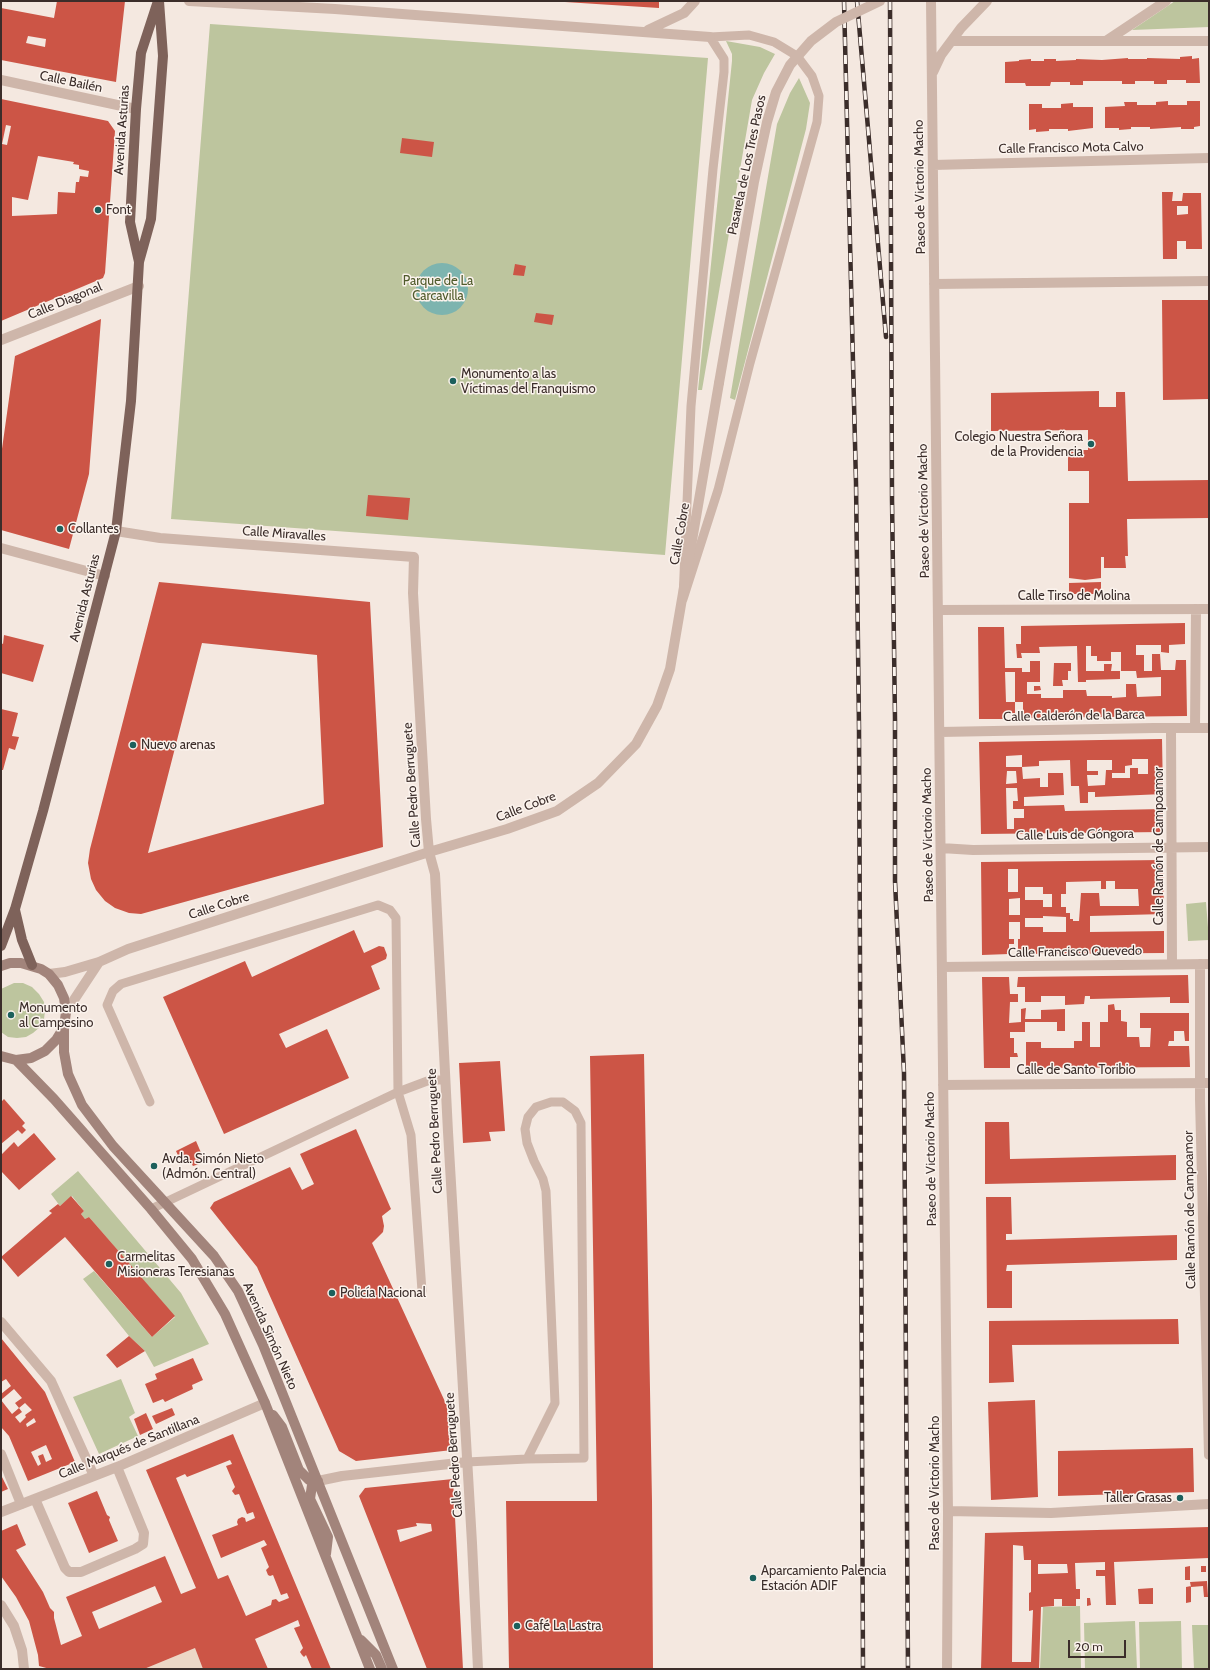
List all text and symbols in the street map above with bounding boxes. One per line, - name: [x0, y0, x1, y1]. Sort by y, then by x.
- street label: Calle Bailén: [38, 68, 104, 96]
- street label: Avenida Asturias: [111, 85, 133, 175]
- street label: Pasarela de Los Tres Pasos: [725, 94, 769, 236]
- street label: Paseo de Victorio Macho: [911, 119, 929, 255]
- street label: Calle Francisco Mota Calvo: [998, 139, 1144, 157]
- place label: Font: [106, 202, 131, 218]
- marker: Font: [93, 205, 103, 215]
- park label: Parque de La Carcavilla: [403, 273, 473, 304]
- street label: Calle Diagonal: [26, 279, 104, 323]
- place label: Monumento a las Víctimas del Franquismo: [461, 366, 596, 397]
- marker: Monumento a las Víctimas del Franquismo: [448, 376, 458, 386]
- place label: Colegio Nuestra Señora de la Providencia: [954, 429, 1083, 460]
- marker: Colegio Nuestra Señora de la Providencia: [1086, 439, 1096, 449]
- street label: Paseo de Victorio Macho: [915, 443, 933, 579]
- street label: Calle Cobre: [667, 502, 693, 566]
- place label: Collantes: [68, 521, 119, 537]
- street label: Calle Miravalles: [242, 523, 326, 545]
- marker: Collantes: [55, 524, 65, 534]
- street label: Avenida Asturias: [67, 552, 103, 644]
- street label: Calle Tirso de Molina: [1018, 588, 1130, 604]
- street label: Calle Calderón de la Barca: [1003, 707, 1145, 725]
- street label: Calle Pedro Berruguete: [400, 722, 424, 848]
- place label: Nuevo arenas: [141, 737, 216, 753]
- marker: Nuevo arenas: [128, 740, 138, 750]
- street label: Paseo de Victorio Macho: [919, 767, 937, 903]
- street label: Calle Ramón de Campoamor: [1151, 767, 1167, 925]
- street label: Calle Cobre: [494, 788, 558, 826]
- street label: Calle Luis de Góngora: [1016, 826, 1134, 844]
- street label: Calle Cobre: [187, 889, 251, 923]
- street label: Calle Francisco Quevedo: [1008, 943, 1142, 961]
- place label: Monumento al Campesino: [19, 1000, 93, 1031]
- marker: Monumento al Campesino: [6, 1010, 16, 1020]
- street label: Calle de Santo Toribio: [1016, 1062, 1136, 1078]
- street label: Calle Pedro Berruguete: [424, 1068, 446, 1194]
- street label: Paseo de Victorio Macho: [922, 1091, 940, 1227]
- street label: Calle Ramón de Campoamor: [1181, 1131, 1199, 1289]
- place label: Avda. Simón Nieto (Admón. Central): [162, 1151, 264, 1182]
- marker: Avda. Simón Nieto (Admón. Central): [149, 1161, 159, 1171]
- place label: Carmelitas Misioneras Teresianas: [117, 1249, 234, 1280]
- marker: Carmelitas Misioneras Teresianas: [104, 1259, 114, 1269]
- street label: Avenida Simón Nieto: [239, 1280, 301, 1392]
- place label: Policía Nacional: [340, 1285, 426, 1301]
- marker: Policía Nacional: [327, 1288, 337, 1298]
- street label: Calle Pedro Berruguete: [442, 1392, 466, 1518]
- street label: Calle Marqués de Santillana: [56, 1412, 202, 1482]
- street label: Paseo de Victorio Macho: [927, 1416, 943, 1550]
- place label: Taller Grasas: [1104, 1490, 1172, 1506]
- marker: Taller Grasas: [1175, 1493, 1185, 1503]
- place label: Aparcamiento Palencia Estación ADIF: [761, 1563, 886, 1594]
- marker: Aparcamiento Palencia Estación ADIF: [748, 1573, 758, 1583]
- place label: Café La Lastra: [525, 1618, 601, 1634]
- marker: Café La Lastra: [512, 1621, 522, 1631]
- scale bar: [1070, 1632, 1128, 1658]
- text: 20 m: [1075, 1639, 1103, 1654]

